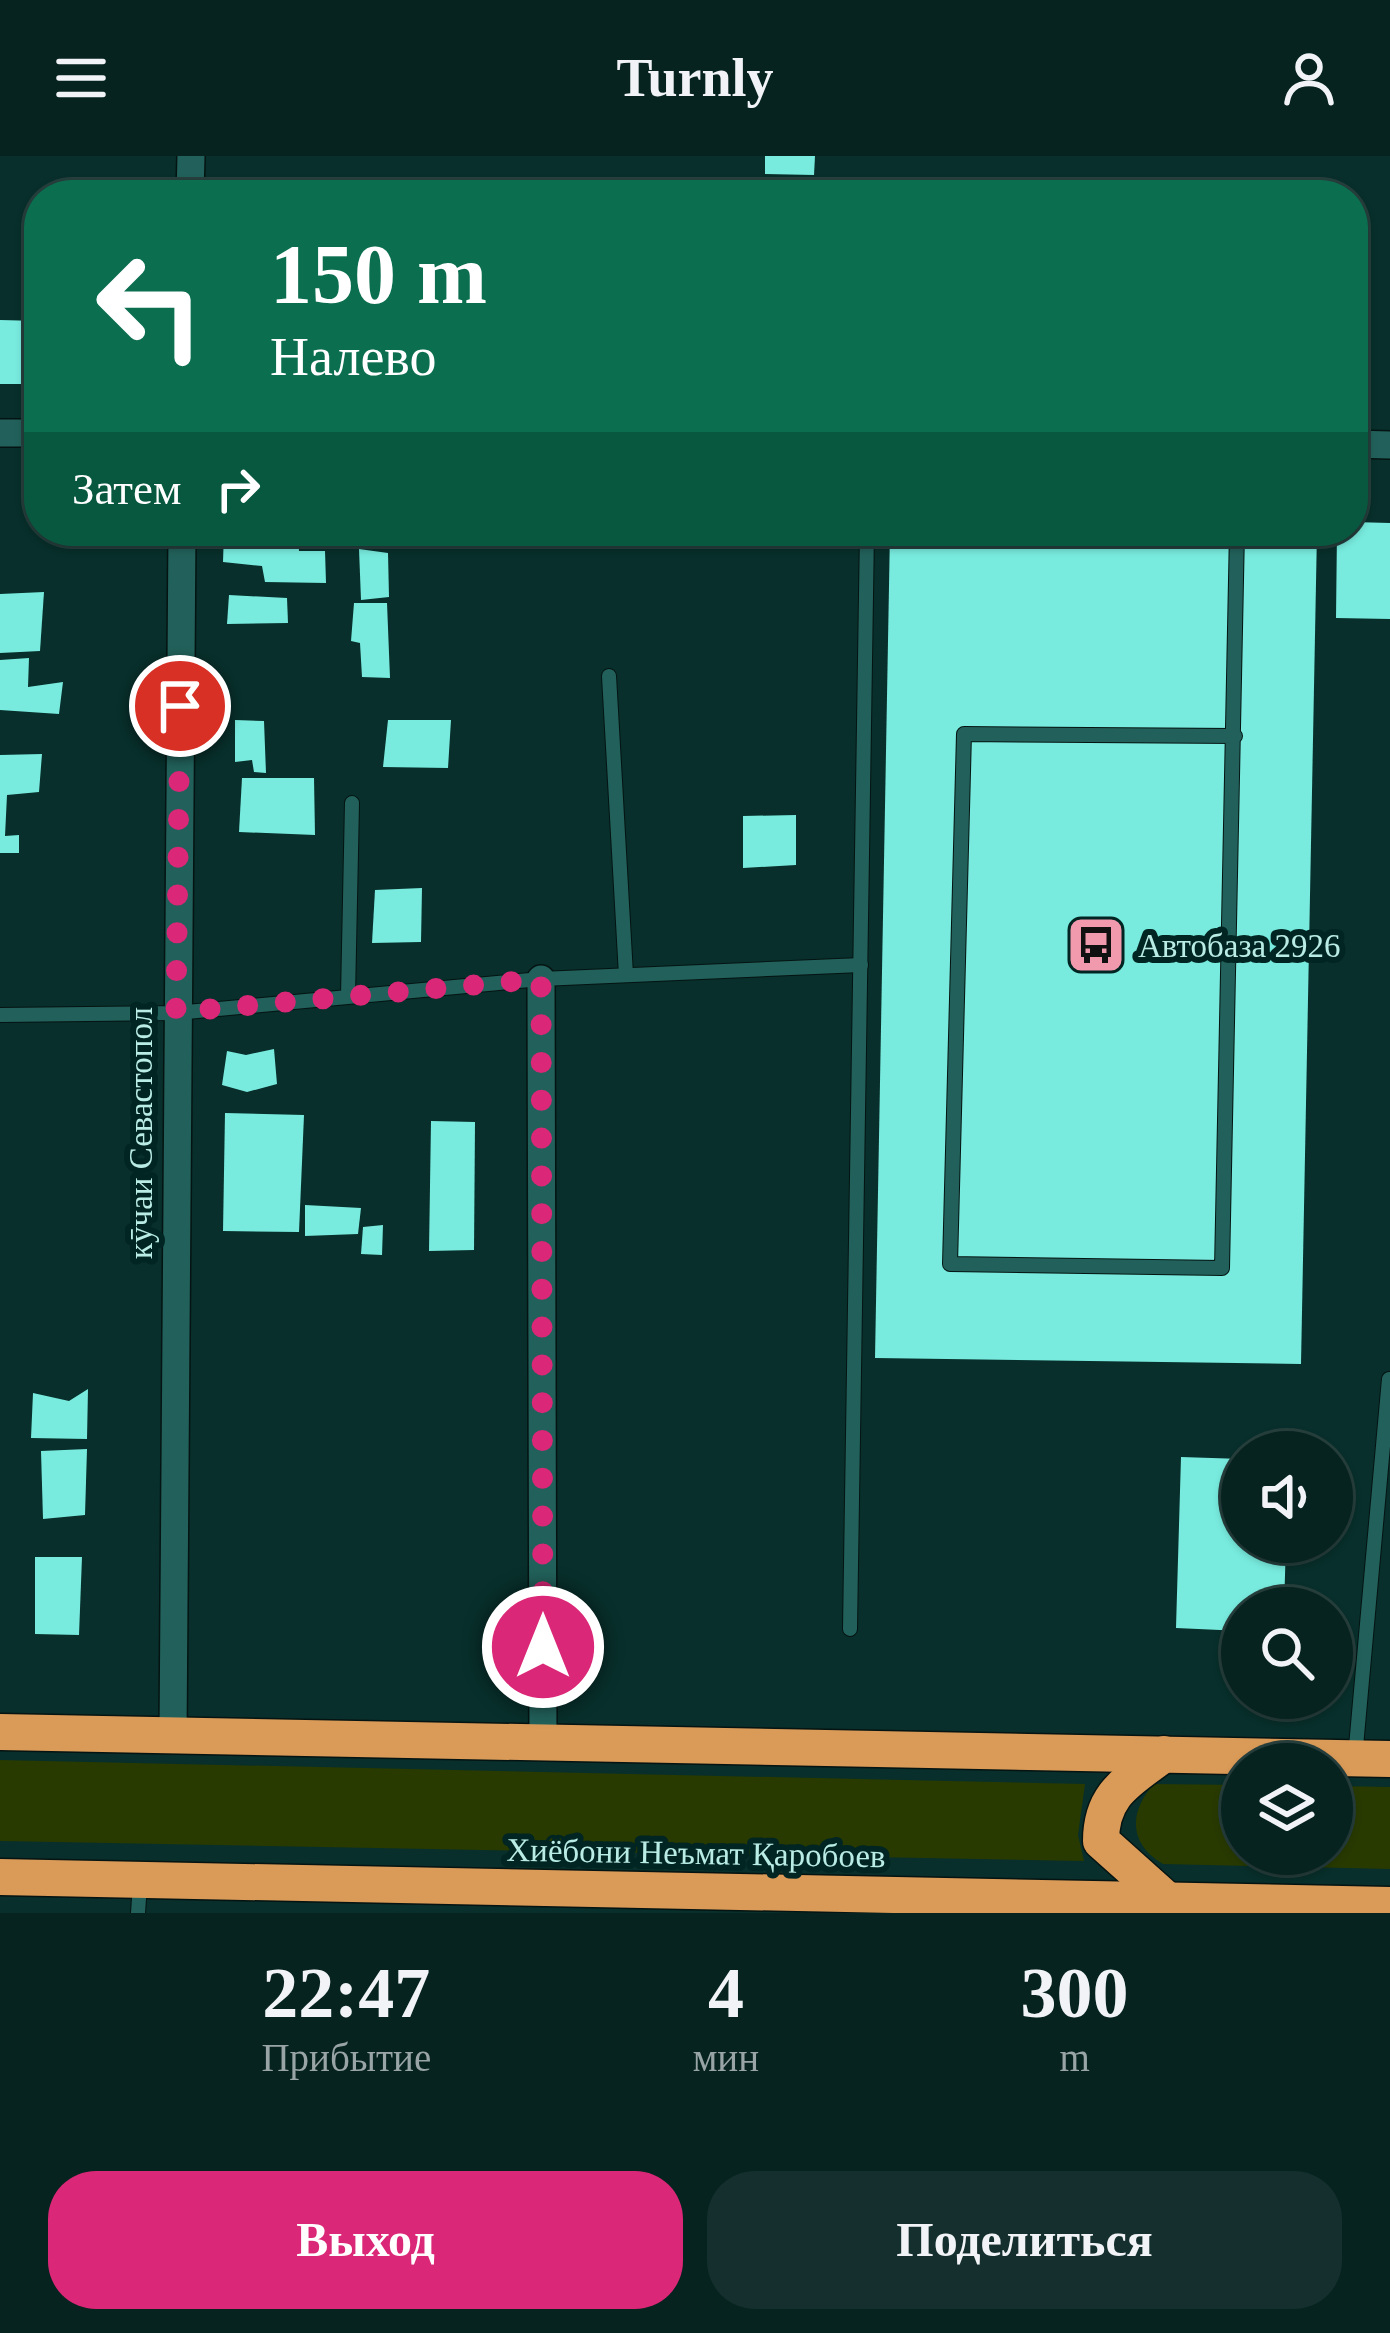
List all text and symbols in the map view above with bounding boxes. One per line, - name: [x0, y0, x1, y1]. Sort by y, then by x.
- icon: menu: [48, 45, 114, 111]
- icon: person: [1276, 45, 1342, 111]
- text: Turnly: [616, 48, 774, 108]
- icon: left: [72, 228, 228, 384]
- text: 150 m: [270, 228, 487, 321]
- text: Налево: [270, 327, 436, 387]
- icon: right: [205, 456, 271, 522]
- text: Затем: [72, 464, 181, 514]
- pin: [129, 655, 231, 757]
- icon: arrive: [147, 673, 213, 739]
- bus stop icon: Автобаза 2926: [1065, 914, 1127, 976]
- place label: Автобаза 2926: [1138, 928, 1340, 964]
- street label: кӯчаи Севастопол: [123, 1007, 159, 1259]
- map controls: [1221, 1431, 1353, 1875]
- button: sound: [1221, 1431, 1353, 1563]
- position arrow: [480, 1584, 606, 1710]
- button: search: [1221, 1587, 1353, 1719]
- button: layers: [1221, 1743, 1353, 1875]
- street label: Хиёбони Неъмат Қаробоев: [506, 1832, 886, 1874]
- text: 22:47: [262, 1953, 430, 2033]
- text: 4: [708, 1953, 744, 2033]
- text: 300: [1021, 1953, 1129, 2033]
- text: Прибытие: [261, 2036, 431, 2079]
- text: мин: [693, 2036, 759, 2079]
- text: m: [1059, 2036, 1090, 2079]
- button: Выход: [48, 2171, 683, 2309]
- button: Поделиться: [707, 2171, 1342, 2309]

